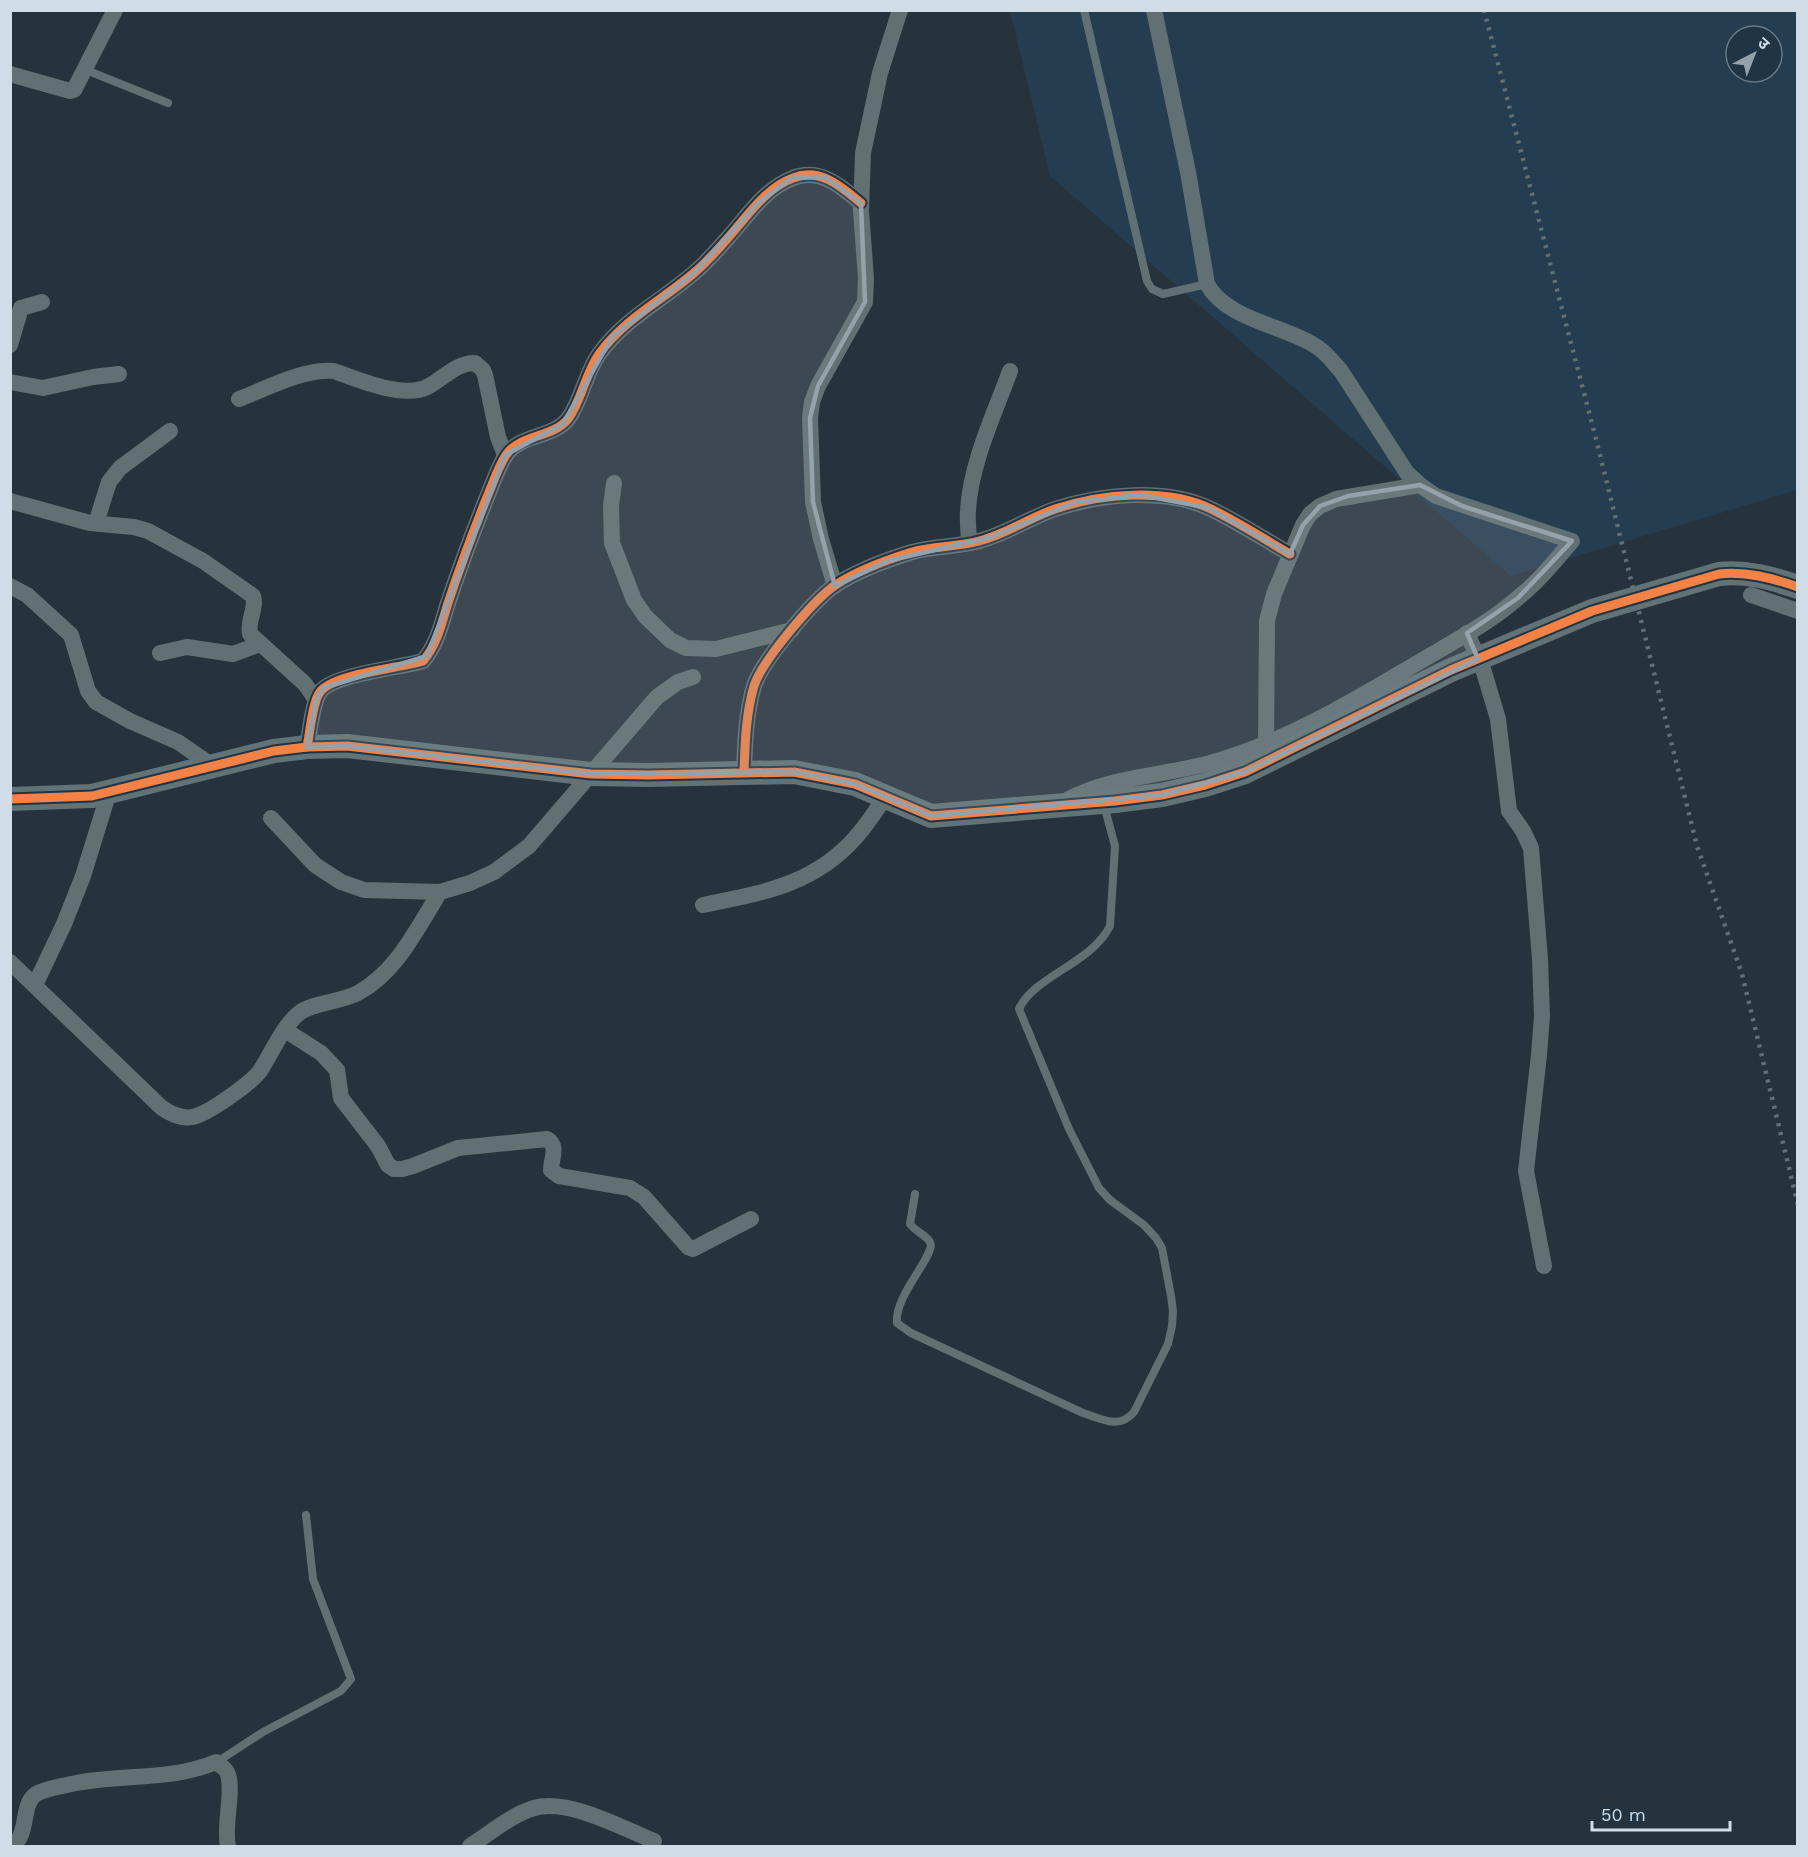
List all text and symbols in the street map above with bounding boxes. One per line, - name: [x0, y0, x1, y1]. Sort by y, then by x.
- north arrow: [1724, 24, 1784, 84]
- text: उ: [1754, 33, 1774, 54]
- scale bar: [1592, 1794, 1730, 1832]
- text: 50 m: [1601, 1804, 1646, 1825]

